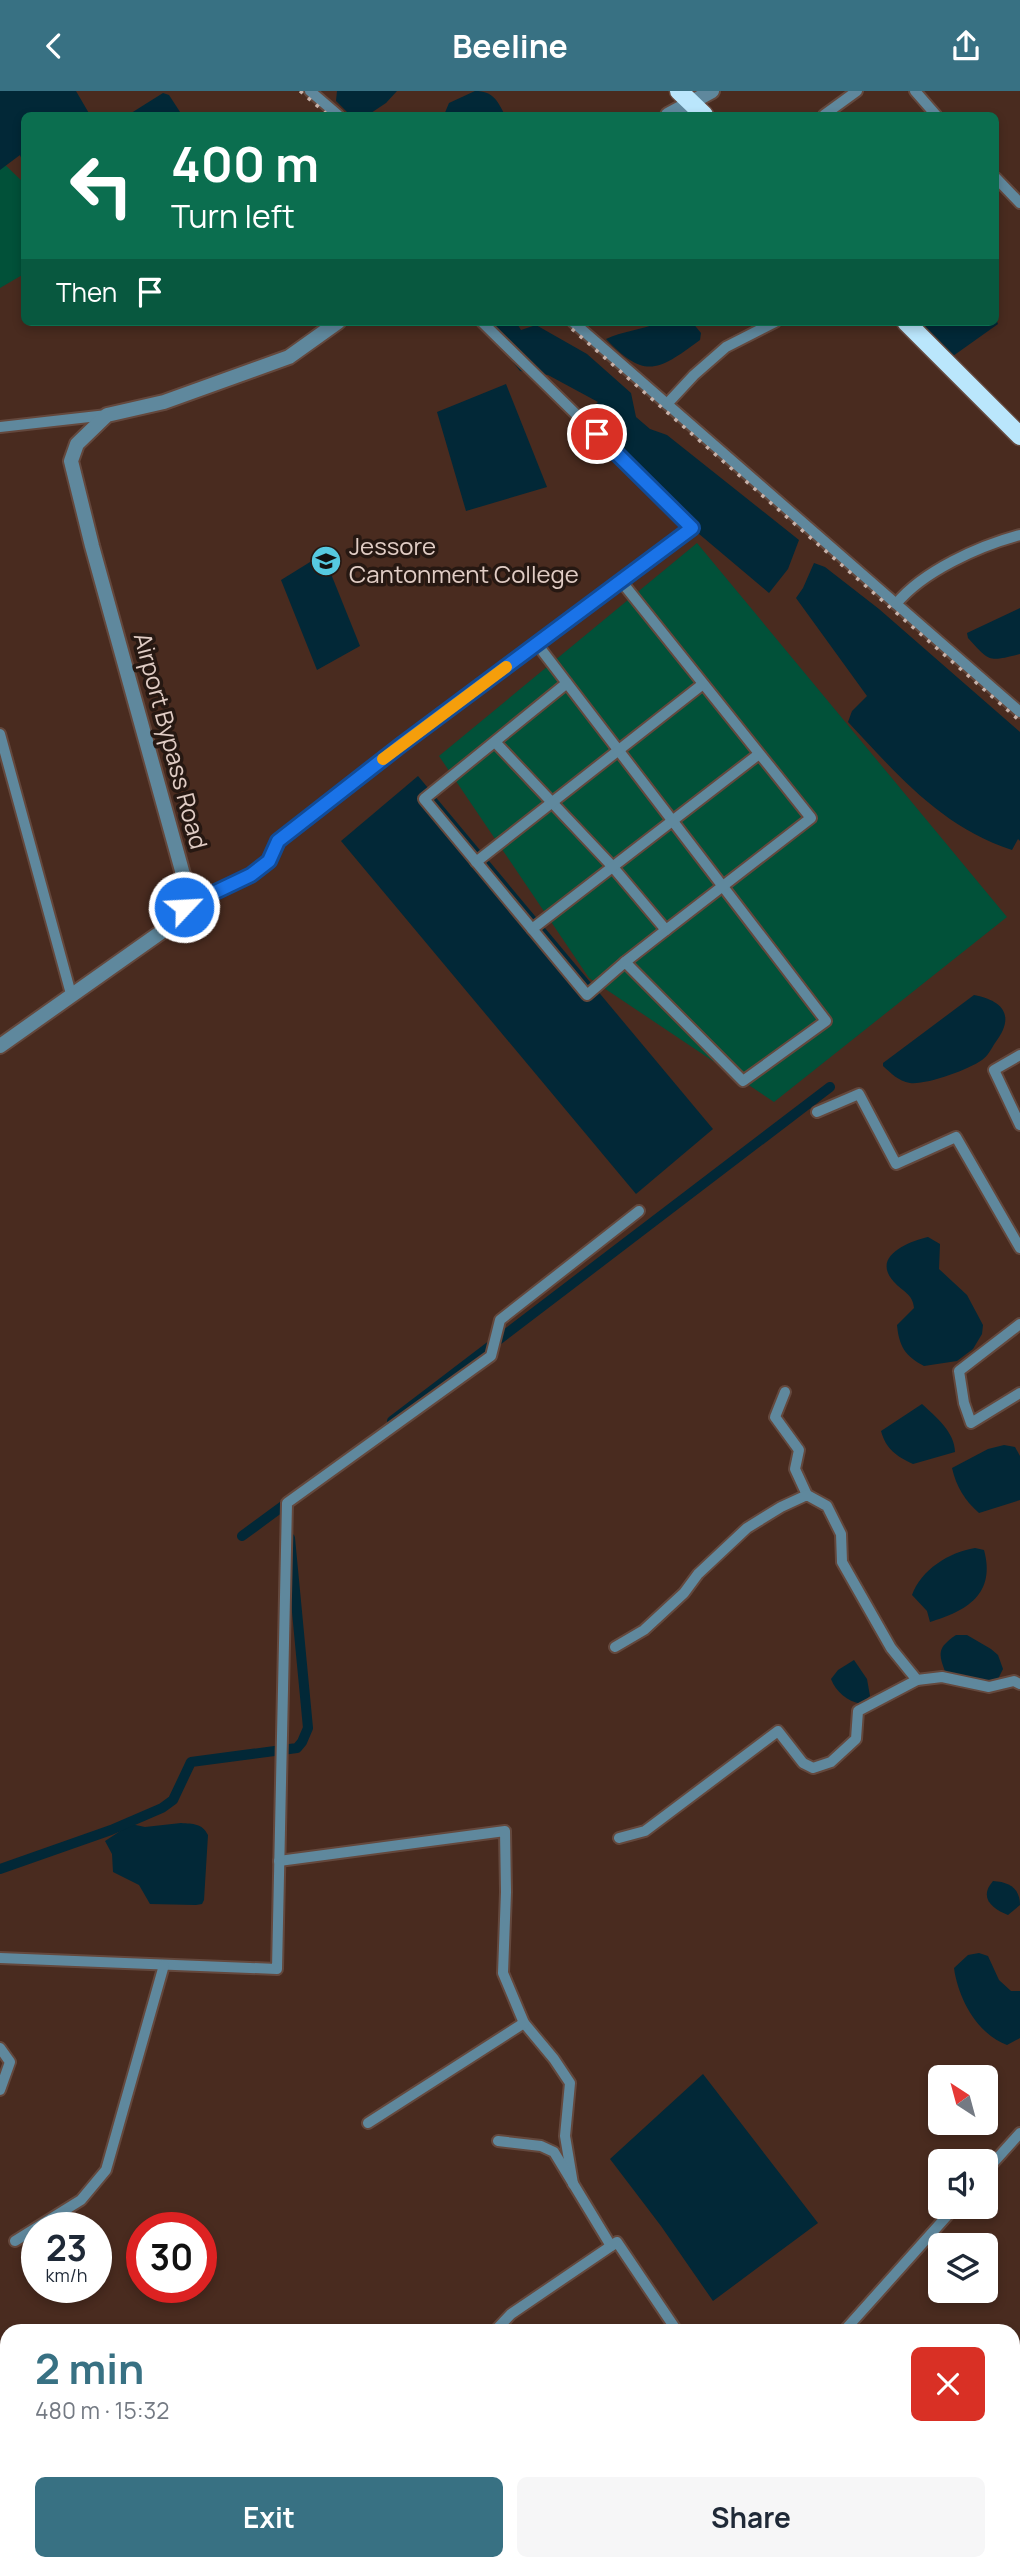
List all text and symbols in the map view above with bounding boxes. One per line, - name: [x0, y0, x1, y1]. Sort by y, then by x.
- text: Beeline: [452, 24, 568, 68]
- icon: back: [35, 27, 73, 65]
- icon: share: [947, 27, 985, 65]
- text: 400 m: [171, 130, 319, 197]
- icon: left: [56, 140, 147, 231]
- text: Turn left: [171, 194, 295, 238]
- icon: arrive: [131, 273, 169, 311]
- text: Then: [56, 274, 117, 310]
- pin: [567, 404, 627, 464]
- icon: arrive: [578, 415, 616, 453]
- place label: Jessore Cantonment College: [349, 529, 579, 590]
- school or university icon: Jessore Cantonment College: [309, 544, 343, 578]
- street label: Airport Bypass Road: [127, 629, 216, 852]
- position arrow: [147, 870, 221, 944]
- north arrow: [928, 2065, 998, 2135]
- map controls: [928, 2065, 998, 2303]
- button: sound: [928, 2149, 998, 2219]
- speed limit sign: 30: [126, 2212, 217, 2303]
- text: 23: [46, 2224, 87, 2272]
- button: layers: [928, 2233, 998, 2303]
- text: km/h: [46, 2263, 87, 2287]
- text: 2 min: [35, 2339, 144, 2397]
- button: close: [911, 2347, 985, 2421]
- text: 480 m · 15:32: [35, 2394, 169, 2426]
- button: Exit: [35, 2477, 503, 2557]
- button: Share: [517, 2477, 985, 2557]

